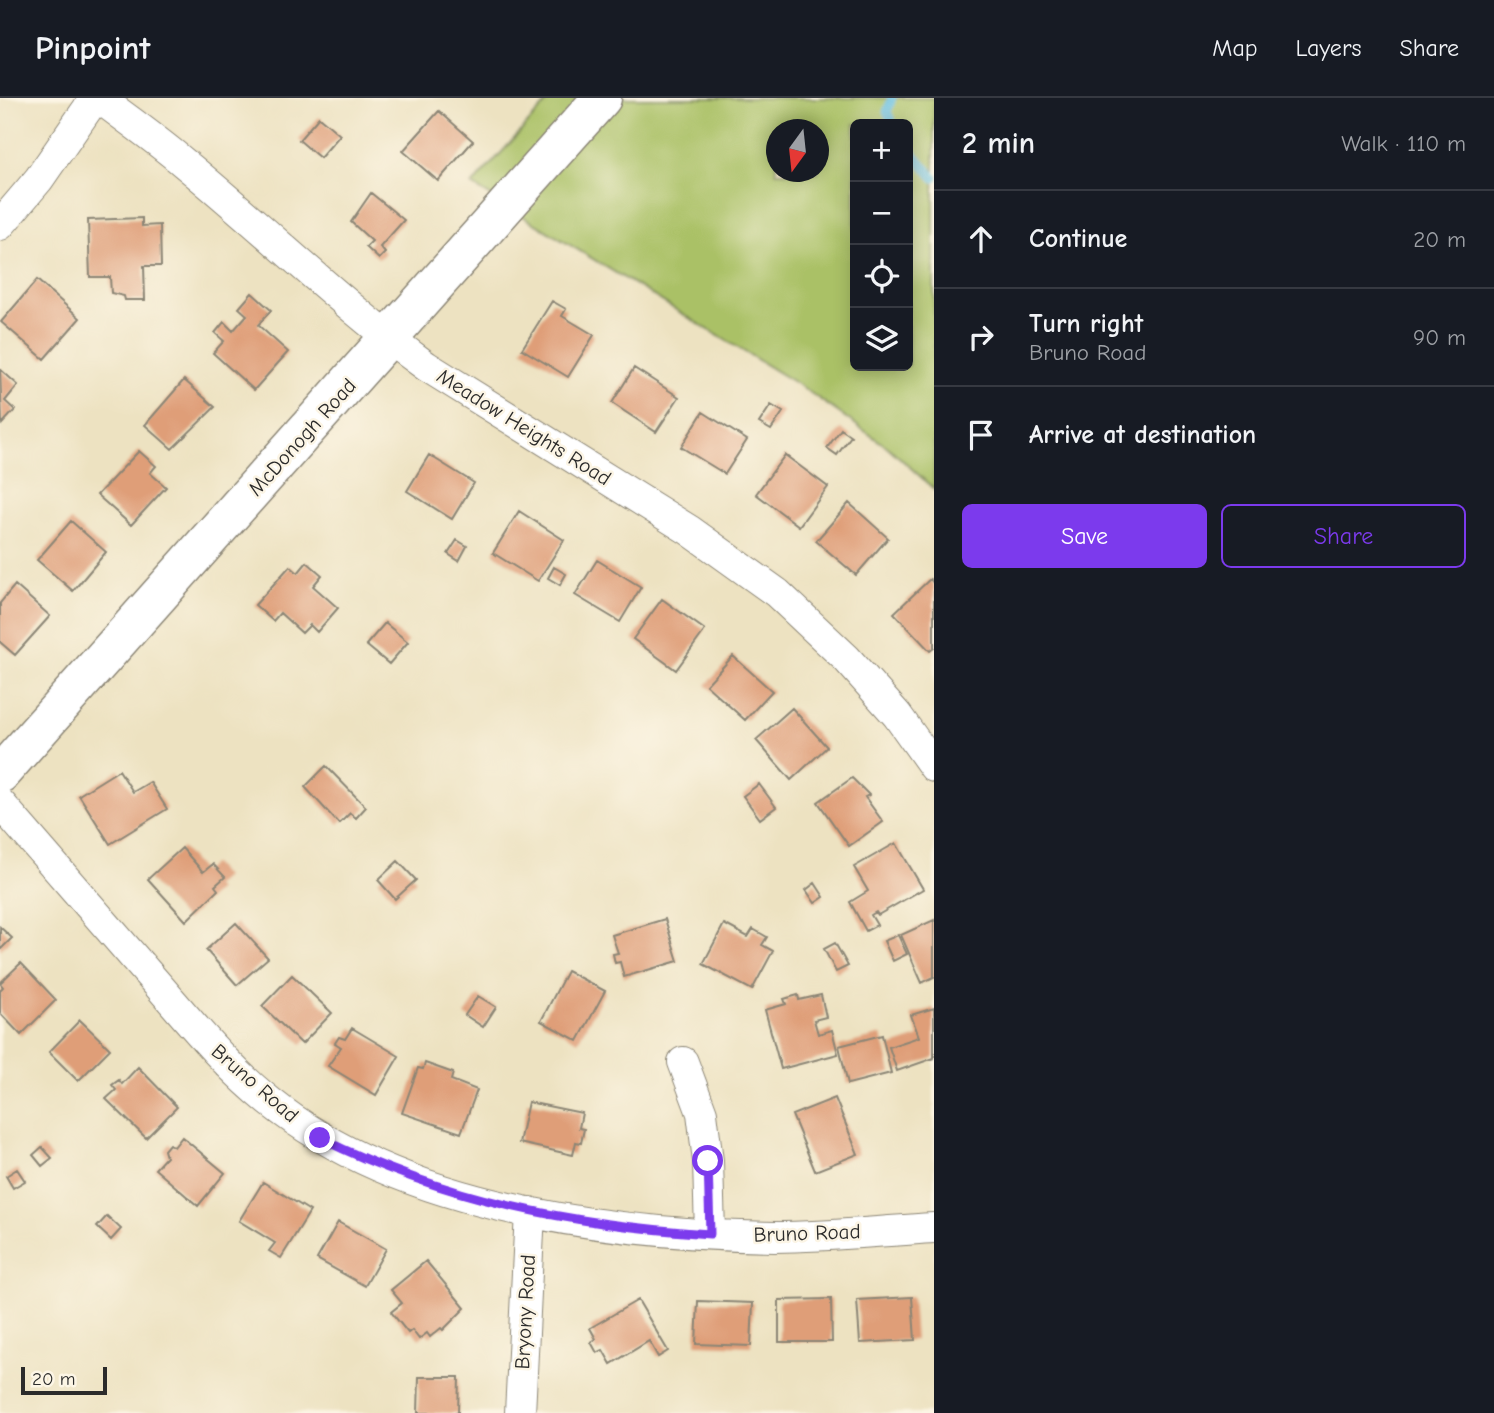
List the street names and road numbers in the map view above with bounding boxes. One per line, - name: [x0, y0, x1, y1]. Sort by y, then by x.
- street label: Meadow Heights Road: [433, 364, 615, 490]
- street label: McDonogh Road: [243, 373, 361, 501]
- street label: Bruno Road: [207, 1039, 303, 1127]
- street label: Bruno Road: [753, 1219, 861, 1247]
- street label: Bryony Road: [510, 1254, 540, 1370]

